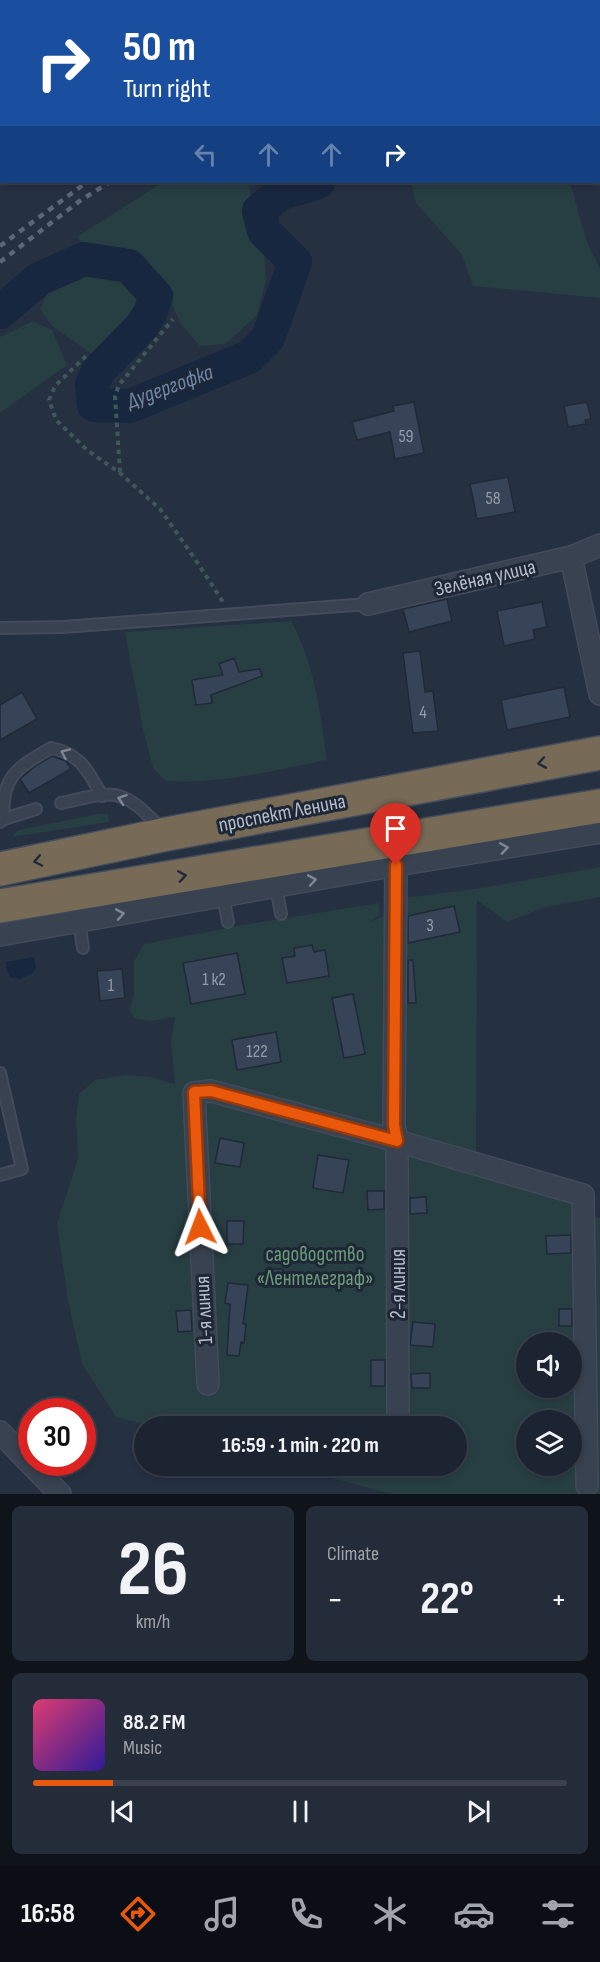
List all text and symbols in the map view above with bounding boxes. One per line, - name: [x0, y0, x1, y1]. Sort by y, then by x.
- text: 50 m: [123, 22, 196, 73]
- icon: right: [24, 24, 102, 102]
- text: Turn right: [123, 73, 210, 105]
- icon: left: [189, 138, 222, 171]
- icon: ahead: [252, 138, 285, 171]
- icon: ahead: [315, 138, 348, 171]
- icon: right: [378, 138, 411, 171]
- water label: Дудергофка: [122, 359, 217, 415]
- house number: 59: [398, 426, 414, 447]
- house number: 58: [485, 488, 501, 509]
- street label: Зелёная улица: [432, 554, 538, 602]
- house number: 4: [419, 702, 427, 723]
- one-way arrow: [60, 748, 71, 760]
- one-way arrow: [538, 756, 548, 769]
- street label: проспект Ленина: [216, 788, 348, 838]
- one-way arrow: [117, 794, 128, 806]
- pin: [370, 803, 421, 865]
- icon: arrive: [379, 812, 412, 845]
- one-way arrow: [499, 842, 509, 854]
- one-way arrow: [33, 854, 43, 867]
- one-way arrow: [177, 870, 187, 883]
- one-way arrow: [306, 874, 316, 887]
- one-way arrow: [114, 908, 124, 921]
- house number: 3: [426, 915, 434, 936]
- house number: 1 к2: [202, 969, 226, 990]
- house number: 1: [108, 975, 115, 996]
- house number: 122: [246, 1041, 268, 1062]
- position arrow: [168, 1195, 232, 1259]
- park label: садоводство «Лентелеграф»: [257, 1242, 373, 1291]
- street label: 2-я линия: [386, 1249, 411, 1319]
- street label: 1-я линия: [190, 1275, 218, 1345]
- map controls: [516, 1332, 582, 1476]
- button: sound: [516, 1332, 582, 1398]
- speed limit sign: 30: [18, 1398, 96, 1476]
- button: layers: [516, 1410, 582, 1476]
- text: 16:59 · 1 min · 220 m: [222, 1432, 379, 1459]
- text: 26: [118, 1524, 188, 1617]
- text: Climate: [327, 1542, 379, 1566]
- text: 22°: [420, 1572, 474, 1627]
- text: −: [327, 1580, 343, 1620]
- text: +: [551, 1580, 567, 1620]
- text: km/h: [136, 1610, 170, 1634]
- text: 88.2 FM: [123, 1709, 185, 1736]
- text: Music: [123, 1736, 162, 1760]
- icon: previous: [106, 1795, 139, 1828]
- icon: pause: [284, 1795, 317, 1828]
- icon: next: [462, 1795, 495, 1828]
- icon: directions: [117, 1893, 159, 1935]
- icon: music: [201, 1893, 243, 1935]
- icon: phone: [285, 1893, 327, 1935]
- icon: climate: [369, 1893, 411, 1935]
- icon: car: [453, 1893, 495, 1935]
- icon: filters: [537, 1893, 579, 1935]
- text: 16:58: [21, 1898, 75, 1930]

